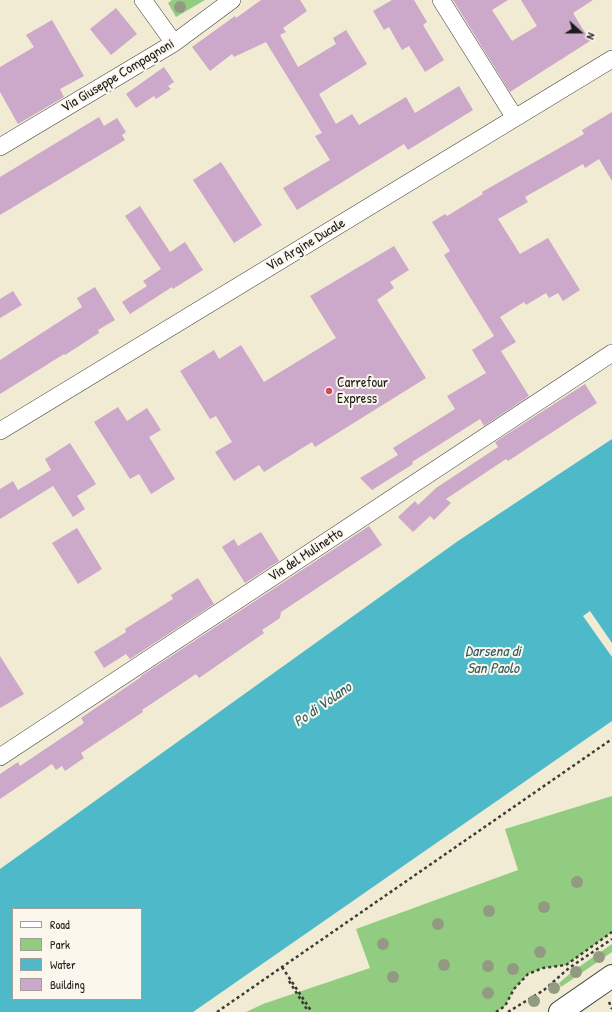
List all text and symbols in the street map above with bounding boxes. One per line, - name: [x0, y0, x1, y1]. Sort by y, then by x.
- north arrow: [560, 12, 600, 52]
- text: N: [584, 31, 599, 42]
- street label: Via Giuseppe Compagnoni: [58, 36, 178, 116]
- street label: Via Argine Ducale: [264, 215, 348, 275]
- place label: Carrefour Express: [337, 375, 388, 408]
- marker: Carrefour Express: [324, 386, 334, 396]
- street label: Via del Mulinetto: [266, 525, 346, 585]
- water label: Darsena di San Paolo: [465, 643, 521, 678]
- water label: Po di Volano: [291, 679, 355, 731]
- legend: [12, 908, 142, 1000]
- text: Road: [50, 916, 70, 933]
- text: Park: [50, 936, 70, 953]
- text: Water: [50, 956, 76, 973]
- text: Building: [50, 976, 85, 993]

